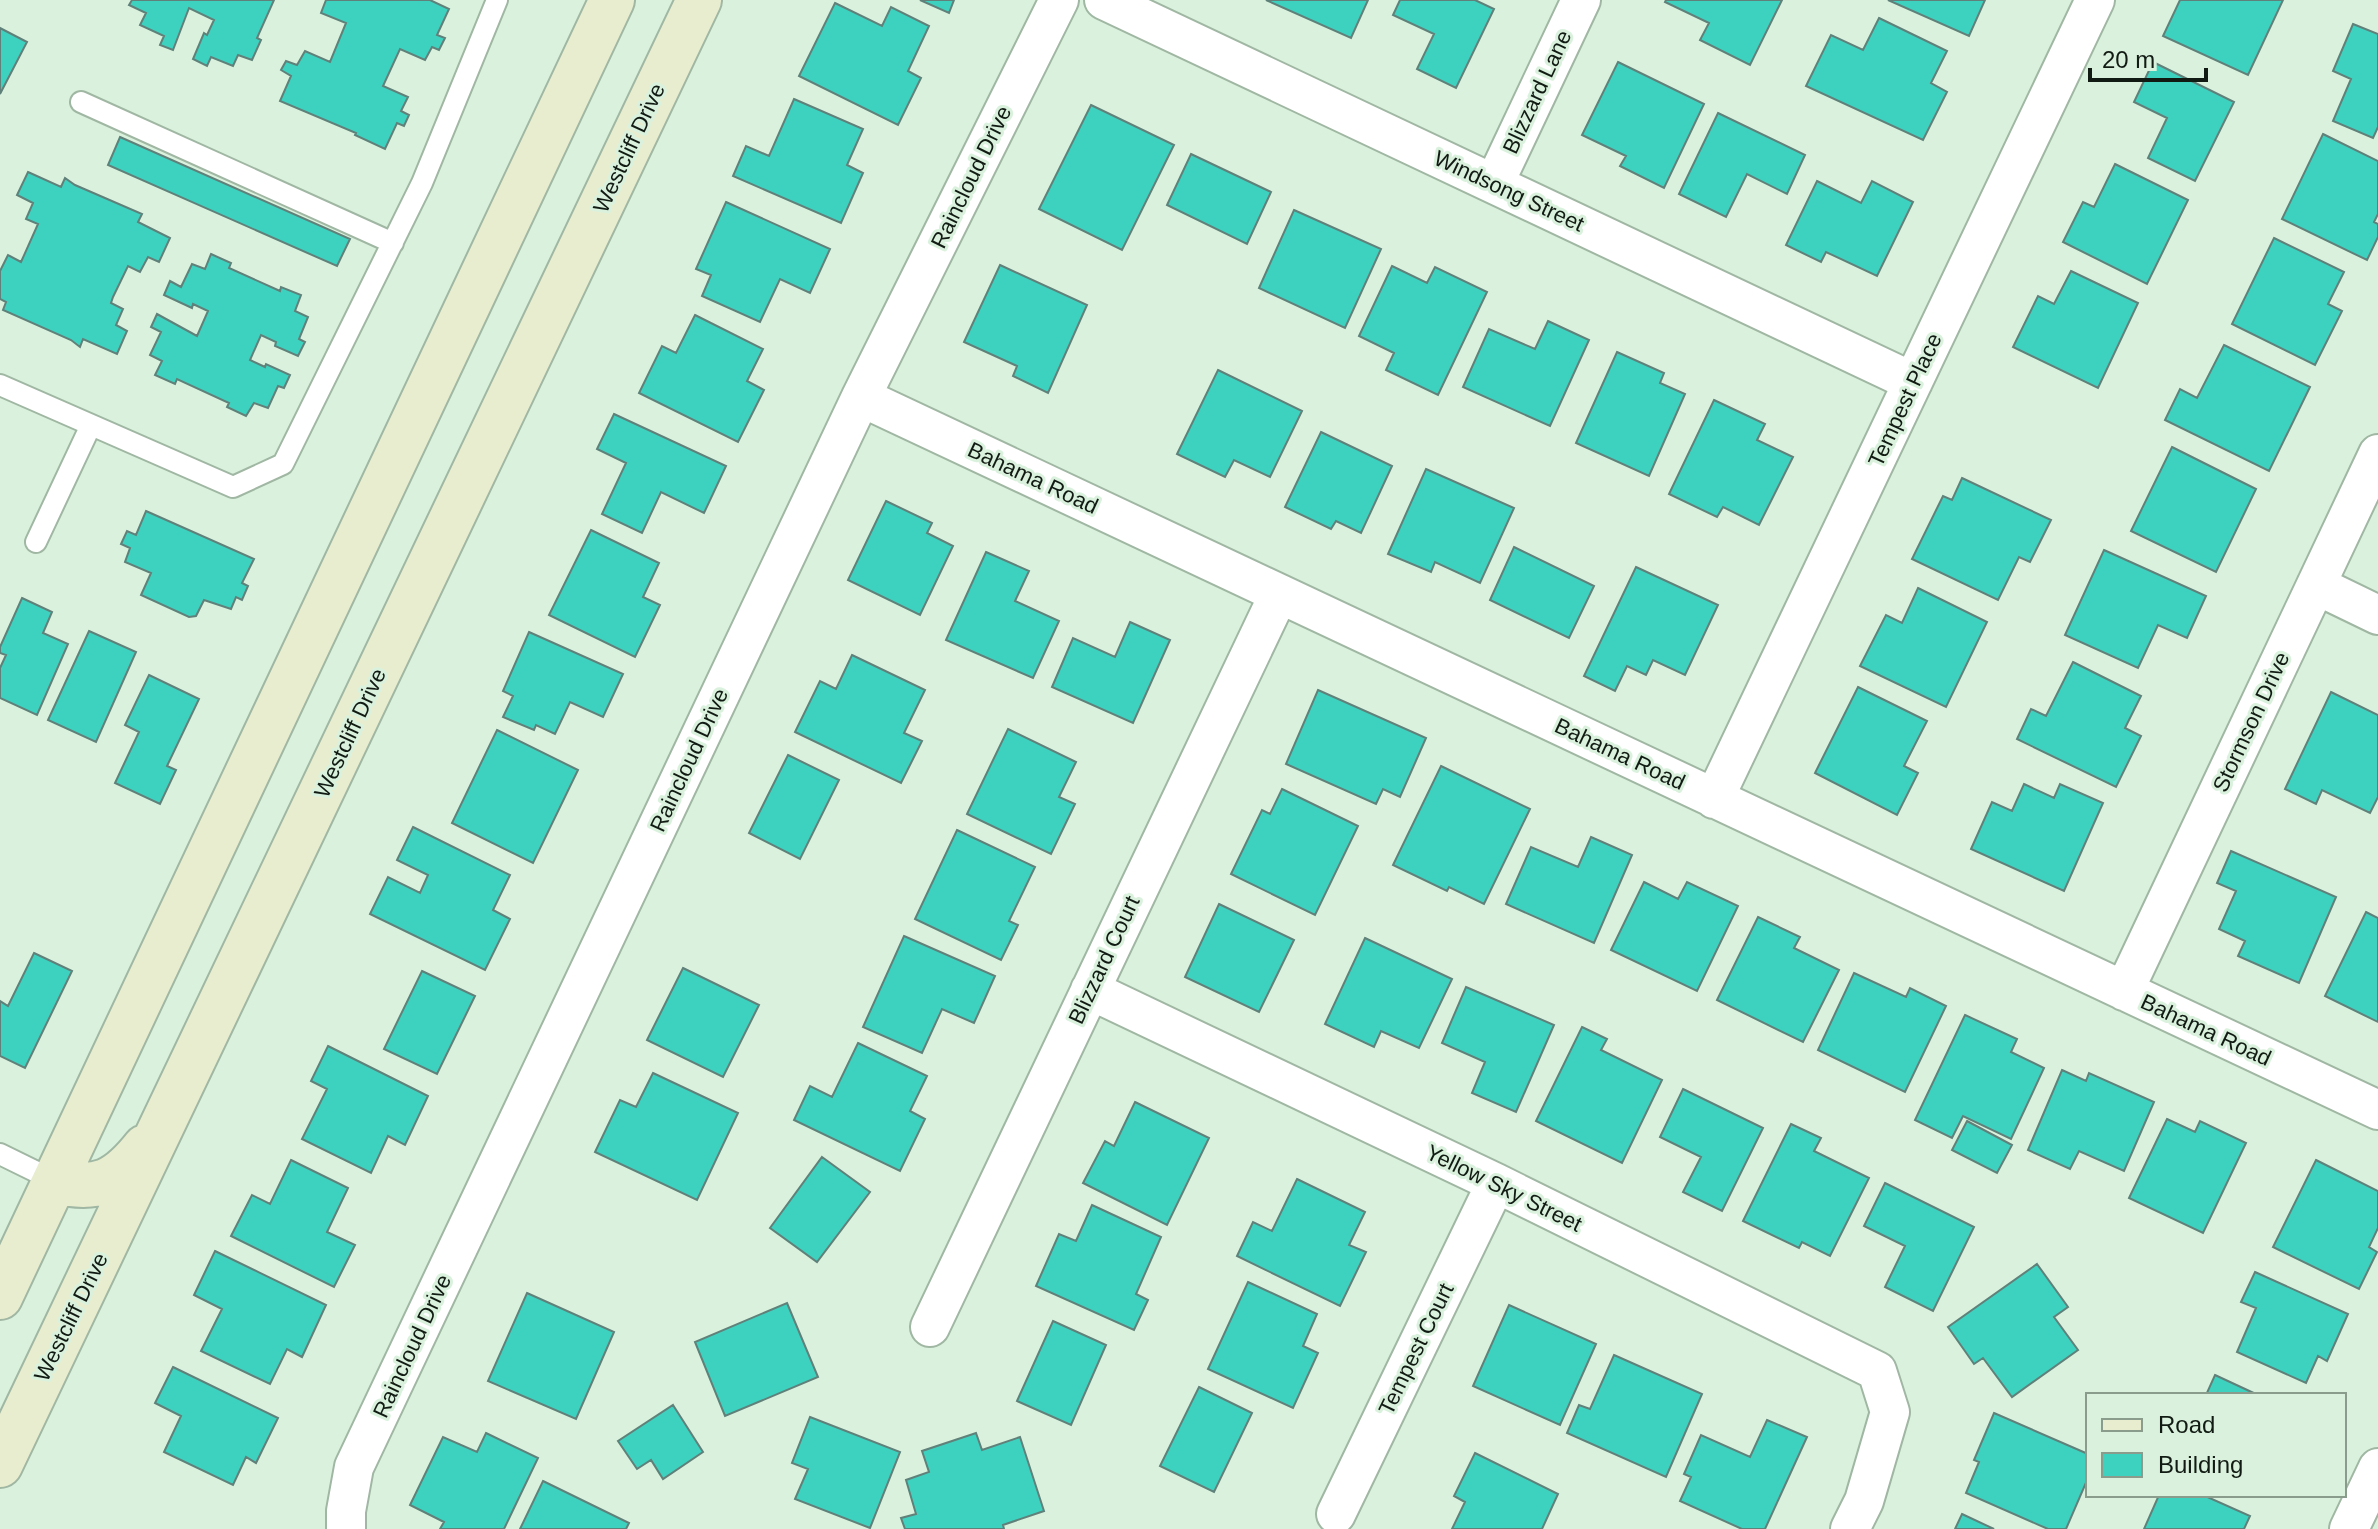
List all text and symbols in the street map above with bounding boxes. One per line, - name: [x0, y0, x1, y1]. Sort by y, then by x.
- street label: Blizzard Lane: [1498, 26, 1576, 158]
- scale bar: [2090, 32, 2206, 82]
- text: 20 m: [2102, 46, 2155, 73]
- street label: Westcliff Drive: [588, 79, 670, 217]
- street label: Raincloud Drive: [926, 102, 1016, 252]
- street label: Windsong Street: [1430, 145, 1588, 237]
- street label: Tempest Place: [1863, 329, 1947, 471]
- street label: Bahama Road: [964, 437, 1102, 519]
- street label: Stormson Drive: [2208, 648, 2294, 796]
- street label: Westcliff Drive: [309, 664, 391, 802]
- street label: Raincloud Drive: [645, 684, 733, 836]
- street label: Bahama Road: [1551, 713, 1689, 795]
- street label: Blizzard Court: [1063, 892, 1145, 1028]
- street label: Bahama Road: [2137, 989, 2275, 1071]
- street label: Yellow Sky Street: [1422, 1139, 1586, 1237]
- street label: Westcliff Drive: [29, 1249, 113, 1385]
- street label: Raincloud Drive: [368, 1270, 456, 1422]
- street label: Tempest Court: [1373, 1279, 1459, 1419]
- legend: [2086, 1393, 2346, 1497]
- text: Road: [2158, 1411, 2215, 1438]
- text: Building: [2158, 1451, 2243, 1478]

